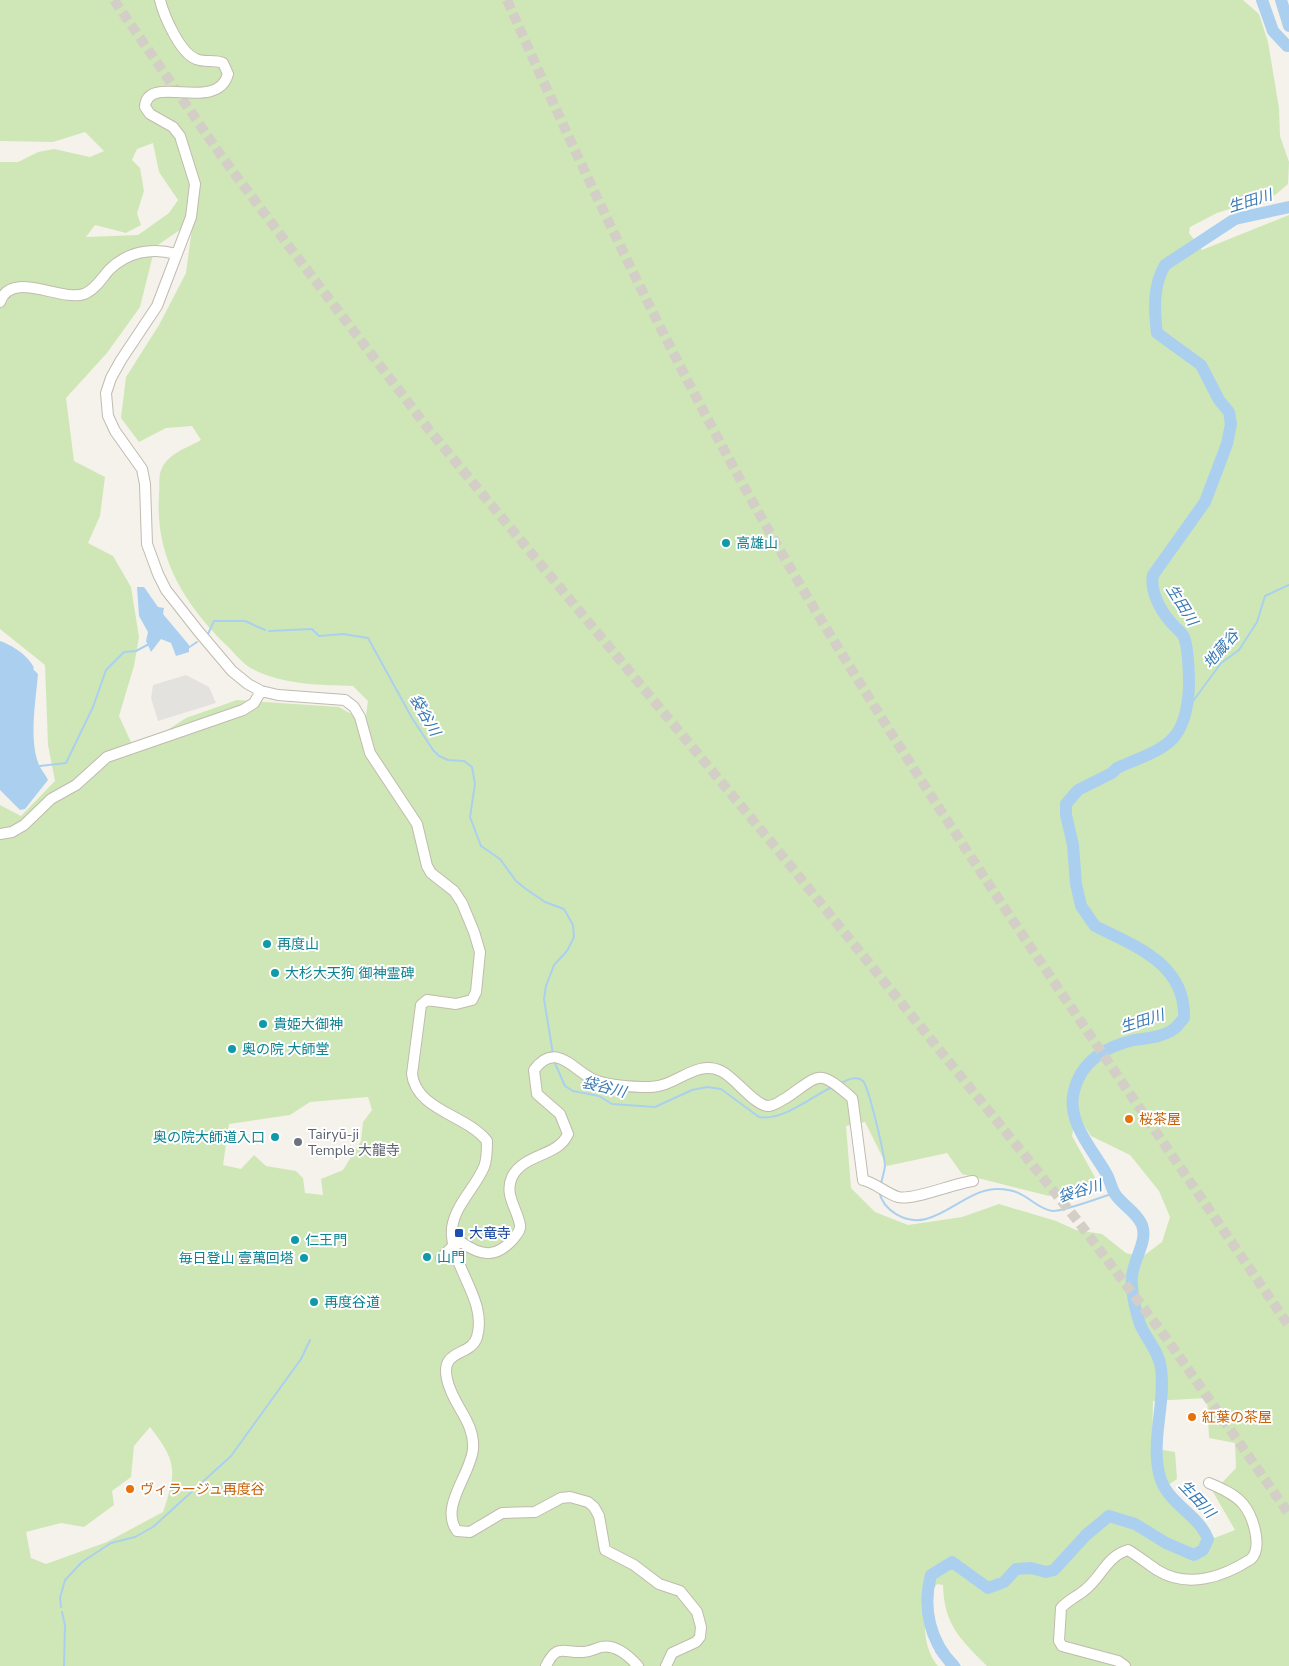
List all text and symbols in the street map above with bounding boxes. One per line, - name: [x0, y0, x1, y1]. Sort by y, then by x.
- water label: 生田川: [1226, 184, 1276, 217]
- place label: 高雄山: [736, 534, 778, 553]
- marker: 高雄山: [720, 537, 732, 549]
- water label: 生田川: [1162, 581, 1203, 631]
- water label: 地蔵谷: [1199, 624, 1245, 673]
- water label: 袋谷川: [405, 691, 446, 741]
- place label: 再度山: [277, 935, 319, 954]
- marker: 再度山: [261, 938, 273, 950]
- place label: 大杉大天狗 御神霊碑: [285, 964, 415, 983]
- marker: 大杉大天狗 御神霊碑: [269, 967, 281, 979]
- water label: 生田川: [1118, 1004, 1168, 1037]
- place label: 貴姫大御神: [273, 1015, 343, 1034]
- marker: 貴姫大御神: [257, 1018, 269, 1030]
- place label: 奥の院 大師堂: [242, 1040, 330, 1059]
- marker: 奥の院 大師堂: [226, 1043, 238, 1055]
- water label: 袋谷川: [580, 1072, 630, 1103]
- place label: 桜茶屋: [1139, 1110, 1181, 1129]
- marker: 桜茶屋: [1123, 1113, 1135, 1125]
- place label: Tairyū-ji Temple 大龍寺: [308, 1125, 400, 1160]
- place label: 奥の院大師道入口: [153, 1128, 265, 1147]
- marker: 奥の院大師道入口: [269, 1131, 281, 1143]
- marker: Tairyū-ji Temple 大龍寺: [292, 1136, 304, 1148]
- water label: 袋谷川: [1056, 1175, 1106, 1207]
- place label: 大竜寺: [469, 1224, 511, 1243]
- marker: 大竜寺: [453, 1227, 465, 1239]
- place label: 仁王門: [305, 1231, 347, 1250]
- marker: 仁王門: [289, 1234, 301, 1246]
- place label: 山門: [437, 1248, 465, 1267]
- place label: 毎日登山 壹萬回塔: [178, 1249, 294, 1268]
- marker: 山門: [421, 1251, 433, 1263]
- marker: 毎日登山 壹萬回塔: [298, 1252, 310, 1264]
- place label: 再度谷道: [324, 1293, 380, 1312]
- marker: 再度谷道: [308, 1296, 320, 1308]
- place label: 紅葉の茶屋: [1202, 1408, 1272, 1427]
- marker: 紅葉の茶屋: [1186, 1411, 1198, 1423]
- water label: 生田川: [1174, 1476, 1221, 1524]
- place label: ヴィラージュ再度谷: [140, 1480, 265, 1499]
- marker: ヴィラージュ再度谷: [124, 1483, 136, 1495]

